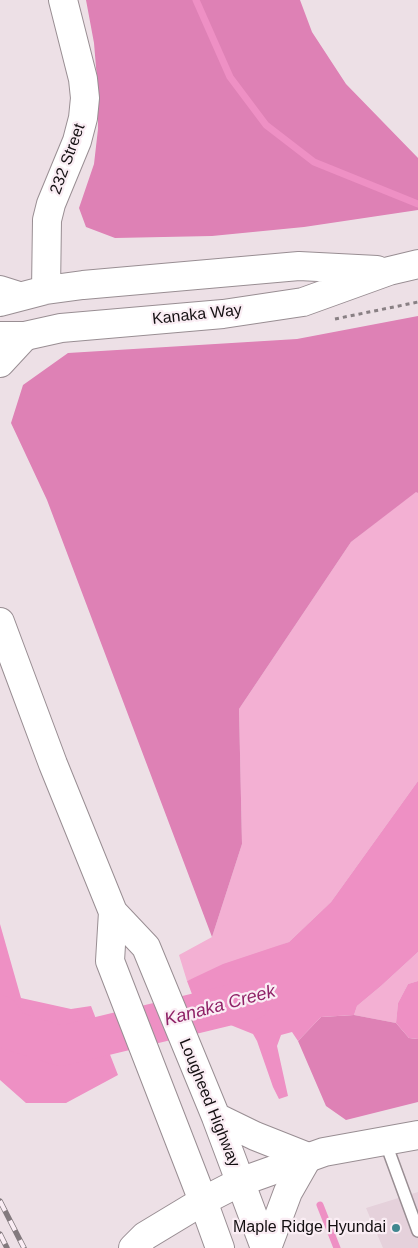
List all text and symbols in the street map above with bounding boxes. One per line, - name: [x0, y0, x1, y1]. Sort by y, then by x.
- street label: 232 Street: [46, 121, 90, 197]
- street label: Kanaka Way: [151, 301, 243, 329]
- water label: Kanaka Creek: [162, 981, 278, 1031]
- street label: Lougheed Highway: [174, 1036, 244, 1170]
- place label: Maple Ridge Hyundai: [233, 1218, 386, 1238]
- marker: Maple Ridge Hyundai: [390, 1222, 402, 1234]

